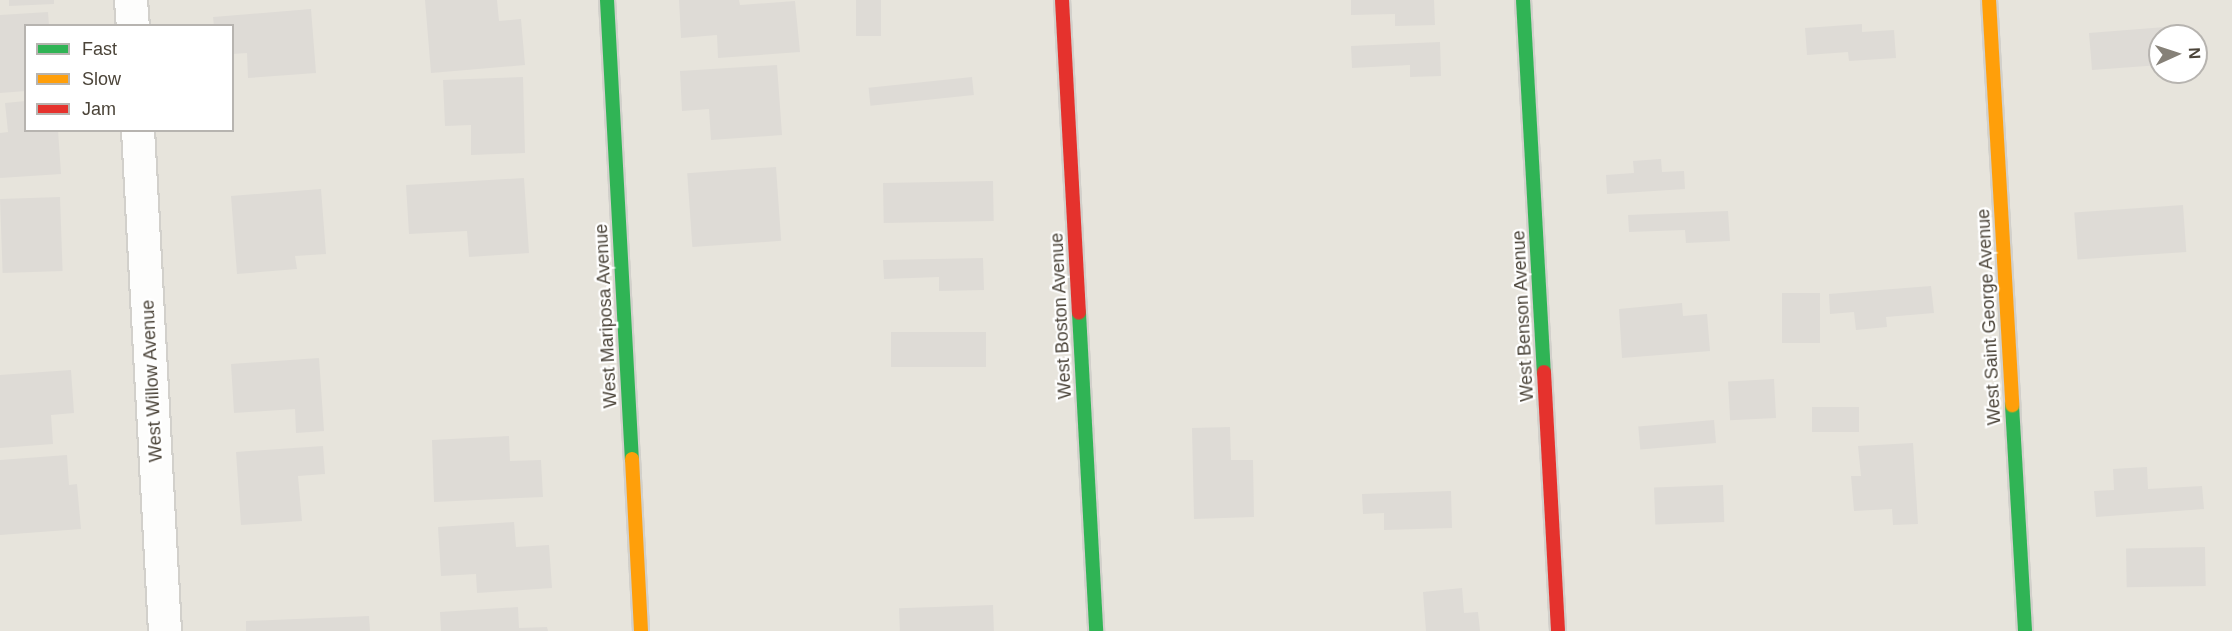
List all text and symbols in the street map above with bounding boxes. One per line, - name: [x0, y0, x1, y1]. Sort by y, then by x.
- legend: [24, 24, 234, 132]
- north arrow: [2148, 24, 2208, 84]
- text: Fast: [82, 39, 117, 59]
- text: N: [2186, 47, 2203, 59]
- text: Slow: [82, 69, 121, 89]
- text: Jam: [82, 99, 116, 119]
- street label: West Saint George Avenue: [1973, 208, 2005, 426]
- street label: West Mariposa Avenue: [590, 223, 622, 409]
- street label: West Benson Avenue: [1508, 229, 1538, 403]
- street label: West Boston Avenue: [1046, 232, 1076, 400]
- street label: West Willow Avenue: [137, 299, 167, 463]

